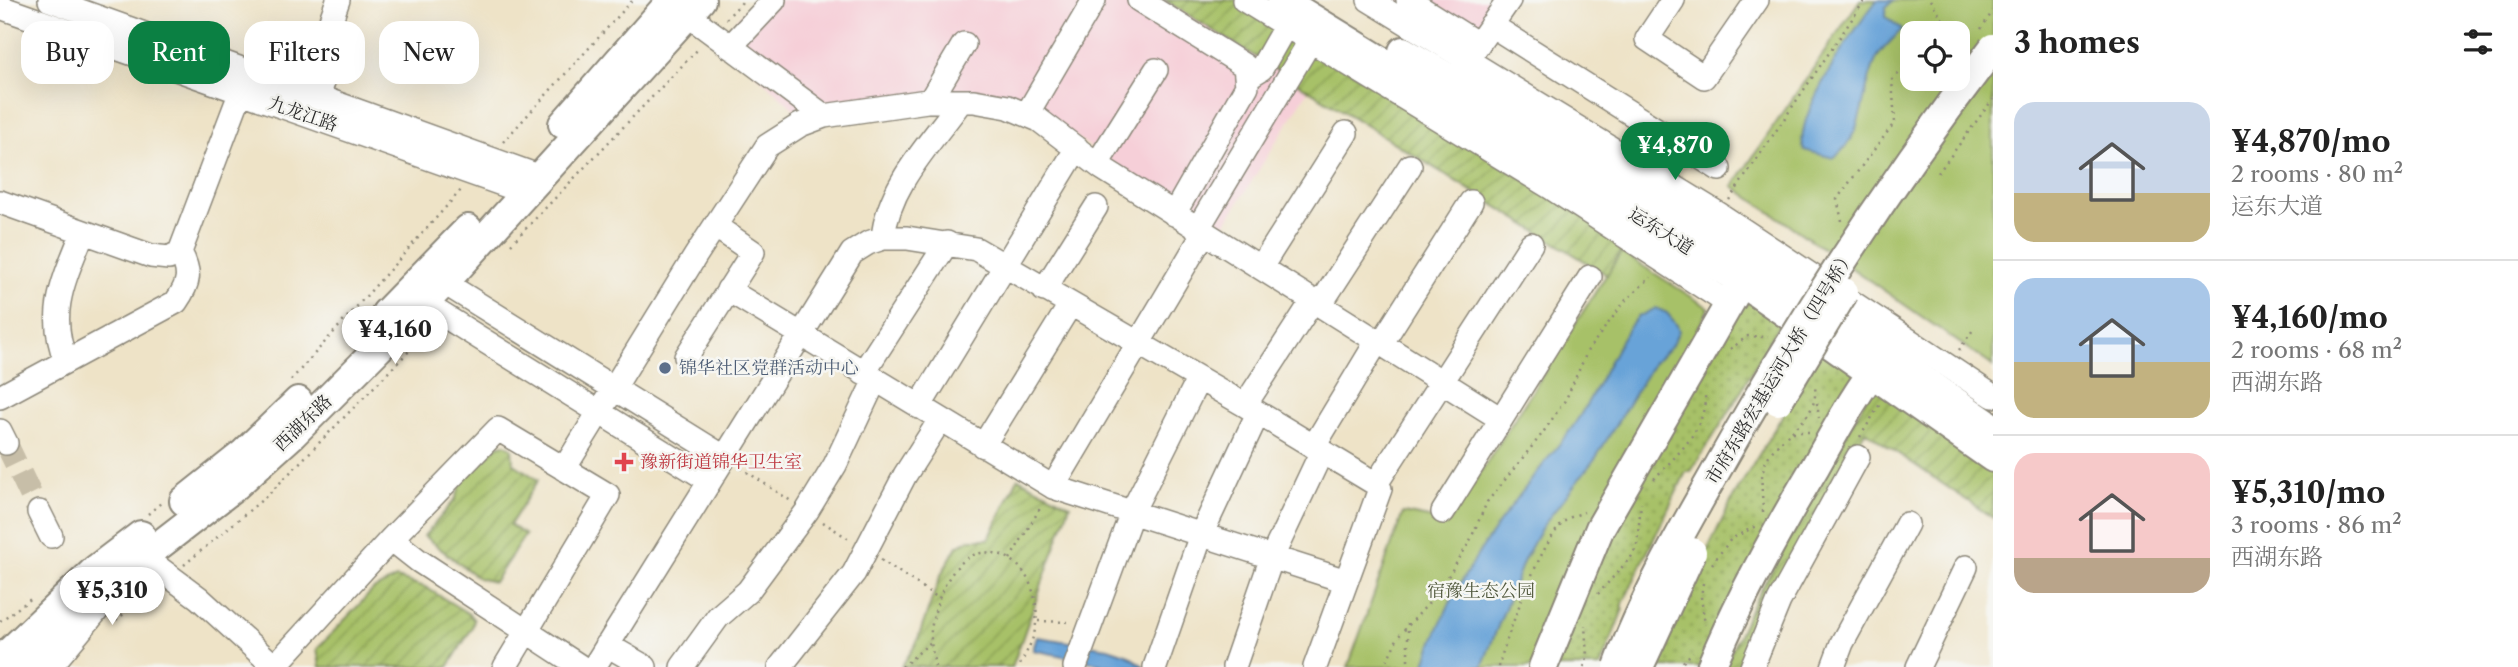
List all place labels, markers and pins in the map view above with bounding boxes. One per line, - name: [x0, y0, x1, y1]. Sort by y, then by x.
- pin: ¥4,870: [1618, 122, 1732, 182]
- pin: ¥4,160: [338, 306, 452, 366]
- place label: 锦华社区党群活动中心: [679, 357, 859, 379]
- marker: 锦华社区党群活动中心: [657, 360, 673, 376]
- place label: 豫新街道锦华卫生室: [640, 451, 802, 473]
- marker: 豫新街道锦华卫生室: [614, 452, 634, 472]
- pin: ¥5,310: [55, 568, 169, 627]

